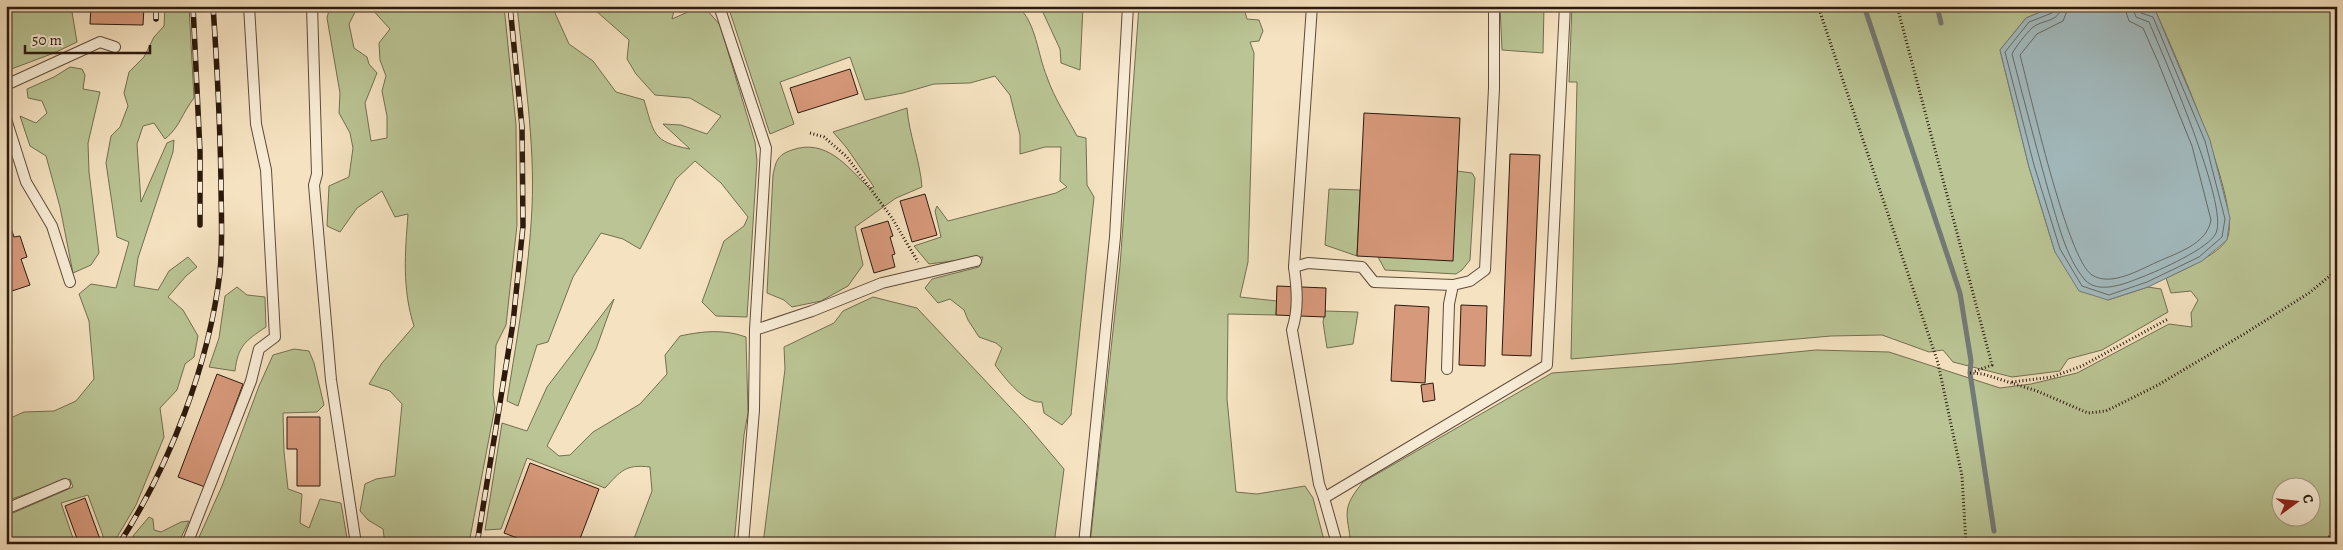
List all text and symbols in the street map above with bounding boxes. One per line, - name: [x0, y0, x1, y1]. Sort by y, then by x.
- scale bar: [25, 22, 150, 54]
- text: 50 m: [32, 30, 62, 50]
- north arrow: [2270, 478, 2320, 528]
- text: С: [2298, 492, 2318, 506]

